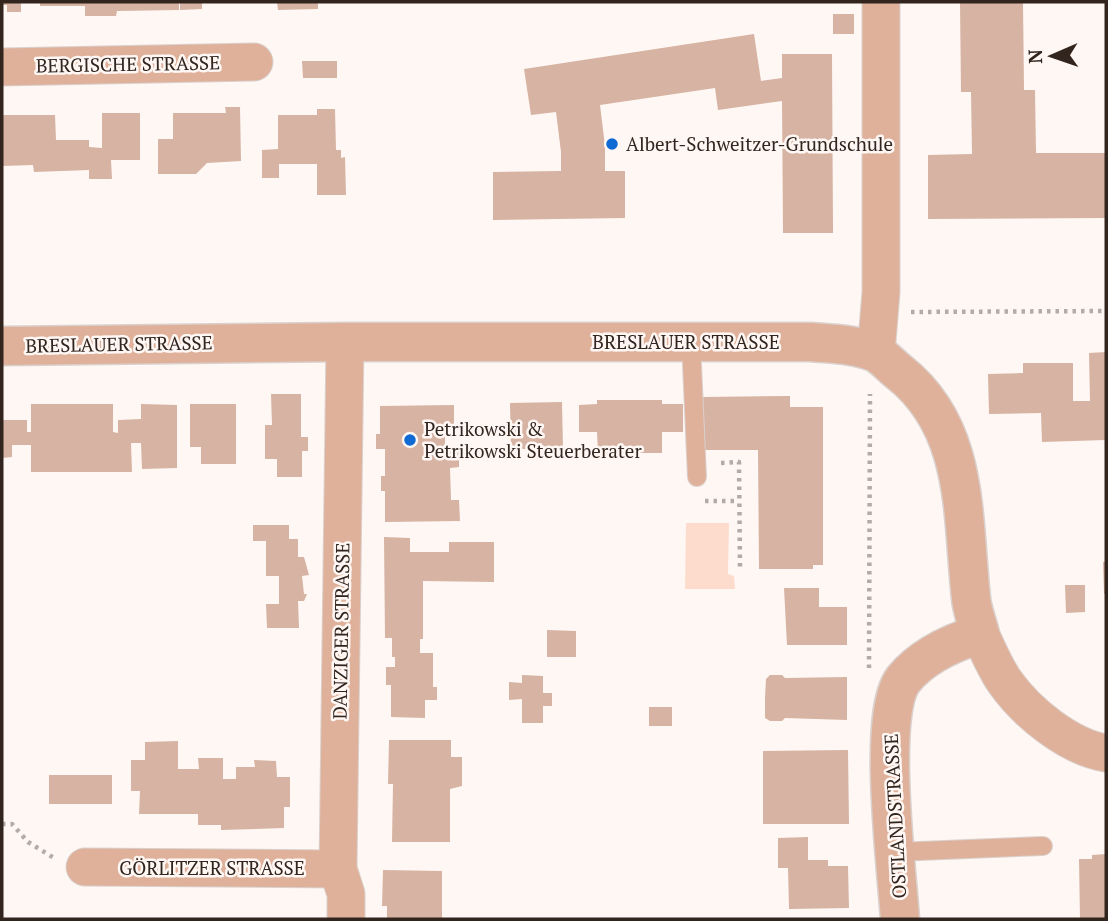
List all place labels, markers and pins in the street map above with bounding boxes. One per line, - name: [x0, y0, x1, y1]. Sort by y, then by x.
- place label: Albert-Schweitzer-Grundschule: [626, 131, 893, 156]
- marker: Albert-Schweitzer-Grundschule: [604, 136, 620, 152]
- place label: Petrikowski & Petrikowski Steuerberater: [424, 416, 642, 463]
- marker: Petrikowski & Petrikowski Steuerberater: [402, 432, 418, 448]

